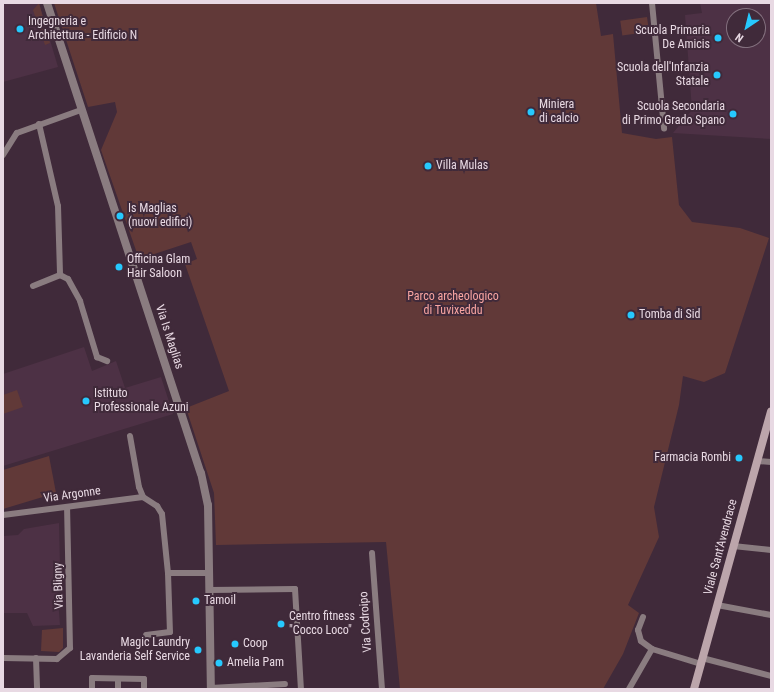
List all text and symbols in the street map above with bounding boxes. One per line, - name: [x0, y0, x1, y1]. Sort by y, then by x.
- north arrow: [726, 8, 766, 48]
- place label: Ingegneria e Architettura - Edificio N: [28, 15, 137, 43]
- marker: Ingegneria e Architettura - Edificio N: [15, 24, 25, 34]
- place label: Scuola Primaria De Amicis: [635, 24, 710, 52]
- text: N: [733, 30, 746, 45]
- marker: Scuola Primaria De Amicis: [713, 33, 723, 43]
- place label: Scuola dell'Infanzia Statale: [617, 61, 709, 89]
- marker: Scuola dell'Infanzia Statale: [712, 70, 722, 80]
- place label: Miniera di calcio: [539, 98, 579, 126]
- place label: Scuola Secondaria di Primo Grado Spano: [622, 100, 725, 128]
- marker: Miniera di calcio: [526, 107, 536, 117]
- marker: Scuola Secondaria di Primo Grado Spano: [728, 109, 738, 119]
- place label: Villa Mulas: [436, 159, 488, 173]
- marker: Villa Mulas: [423, 161, 433, 171]
- place label: Is Maglias (nuovi edifici): [128, 202, 192, 230]
- marker: Is Maglias (nuovi edifici): [115, 211, 125, 221]
- place label: Officina Glam Hair Saloon: [127, 253, 190, 281]
- marker: Officina Glam Hair Saloon: [114, 262, 124, 272]
- park label: Parco archeologico di Tuvixeddu: [407, 290, 499, 318]
- street label: Via Is Maglias: [152, 303, 186, 371]
- place label: Tomba di Sid: [639, 308, 701, 322]
- marker: Tomba di Sid: [626, 310, 636, 320]
- place label: Istituto Professionale Azuni: [94, 387, 189, 415]
- marker: Istituto Professionale Azuni: [81, 396, 91, 406]
- place label: Farmacia Rombi: [654, 451, 731, 465]
- marker: Farmacia Rombi: [734, 453, 744, 463]
- street label: Via Argonne: [42, 484, 102, 506]
- street label: Viale Sant'Avendrace: [701, 498, 741, 596]
- street label: Via Bligny: [51, 562, 67, 610]
- street label: Via Codroipo: [357, 591, 375, 653]
- place label: Tamoil: [204, 594, 236, 608]
- marker: Tamoil: [191, 596, 201, 606]
- place label: Centro fitness "Cocco Loco": [289, 610, 355, 638]
- marker: Centro fitness "Cocco Loco": [276, 619, 286, 629]
- place label: Magic Laundry Lavanderia Self Service: [80, 636, 190, 664]
- place label: Coop: [243, 637, 268, 651]
- marker: Coop: [230, 639, 240, 649]
- marker: Magic Laundry Lavanderia Self Service: [193, 645, 203, 655]
- place label: Amelia Pam: [227, 656, 284, 670]
- marker: Amelia Pam: [214, 658, 224, 668]

